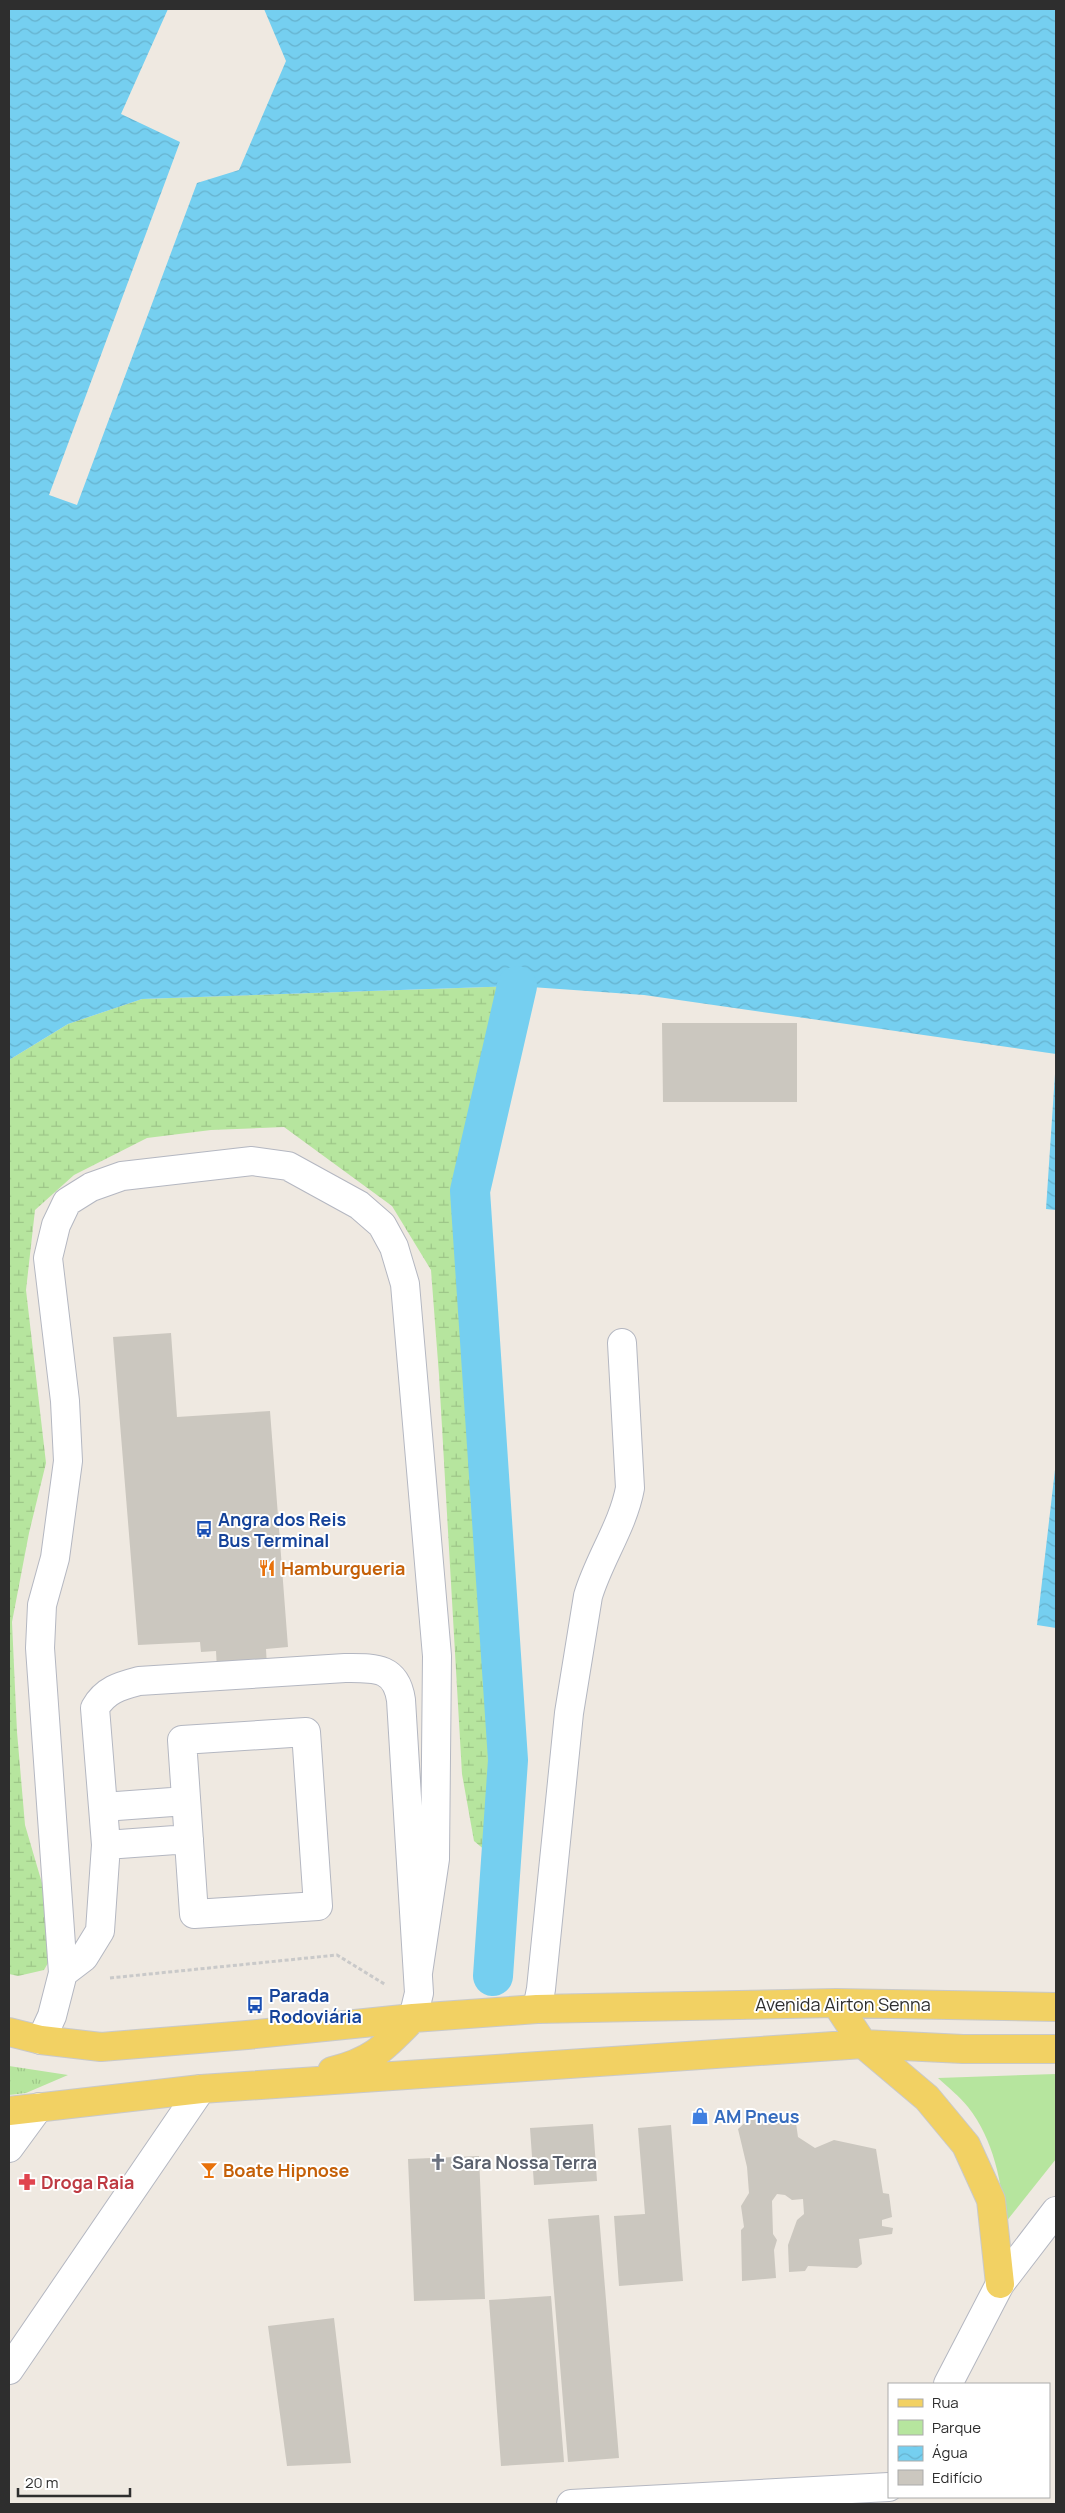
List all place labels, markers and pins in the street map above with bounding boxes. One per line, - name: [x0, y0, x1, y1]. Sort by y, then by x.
- place label: Angra dos Reis Bus Terminal: [218, 1507, 346, 1552]
- bus stop icon: Angra dos Reis Bus Terminal: [194, 1519, 214, 1539]
- place label: Hamburgueria: [281, 1556, 406, 1580]
- restaurant icon: Hamburgueria: [257, 1558, 277, 1578]
- place label: Parada Rodoviária: [269, 1983, 362, 2028]
- bus stop icon: Parada Rodoviária: [245, 1995, 265, 2015]
- place label: AM Pneus: [714, 2104, 800, 2128]
- shop icon: AM Pneus: [690, 2106, 710, 2126]
- place label: Sara Nossa Terra: [452, 2150, 597, 2174]
- church icon: Sara Nossa Terra: [428, 2152, 448, 2172]
- place label: Boate Hipnose: [223, 2158, 349, 2182]
- bar icon: Boate Hipnose: [199, 2160, 219, 2180]
- place label: Droga Raia: [41, 2170, 134, 2194]
- pharmacy icon: Droga Raia: [17, 2172, 37, 2192]

